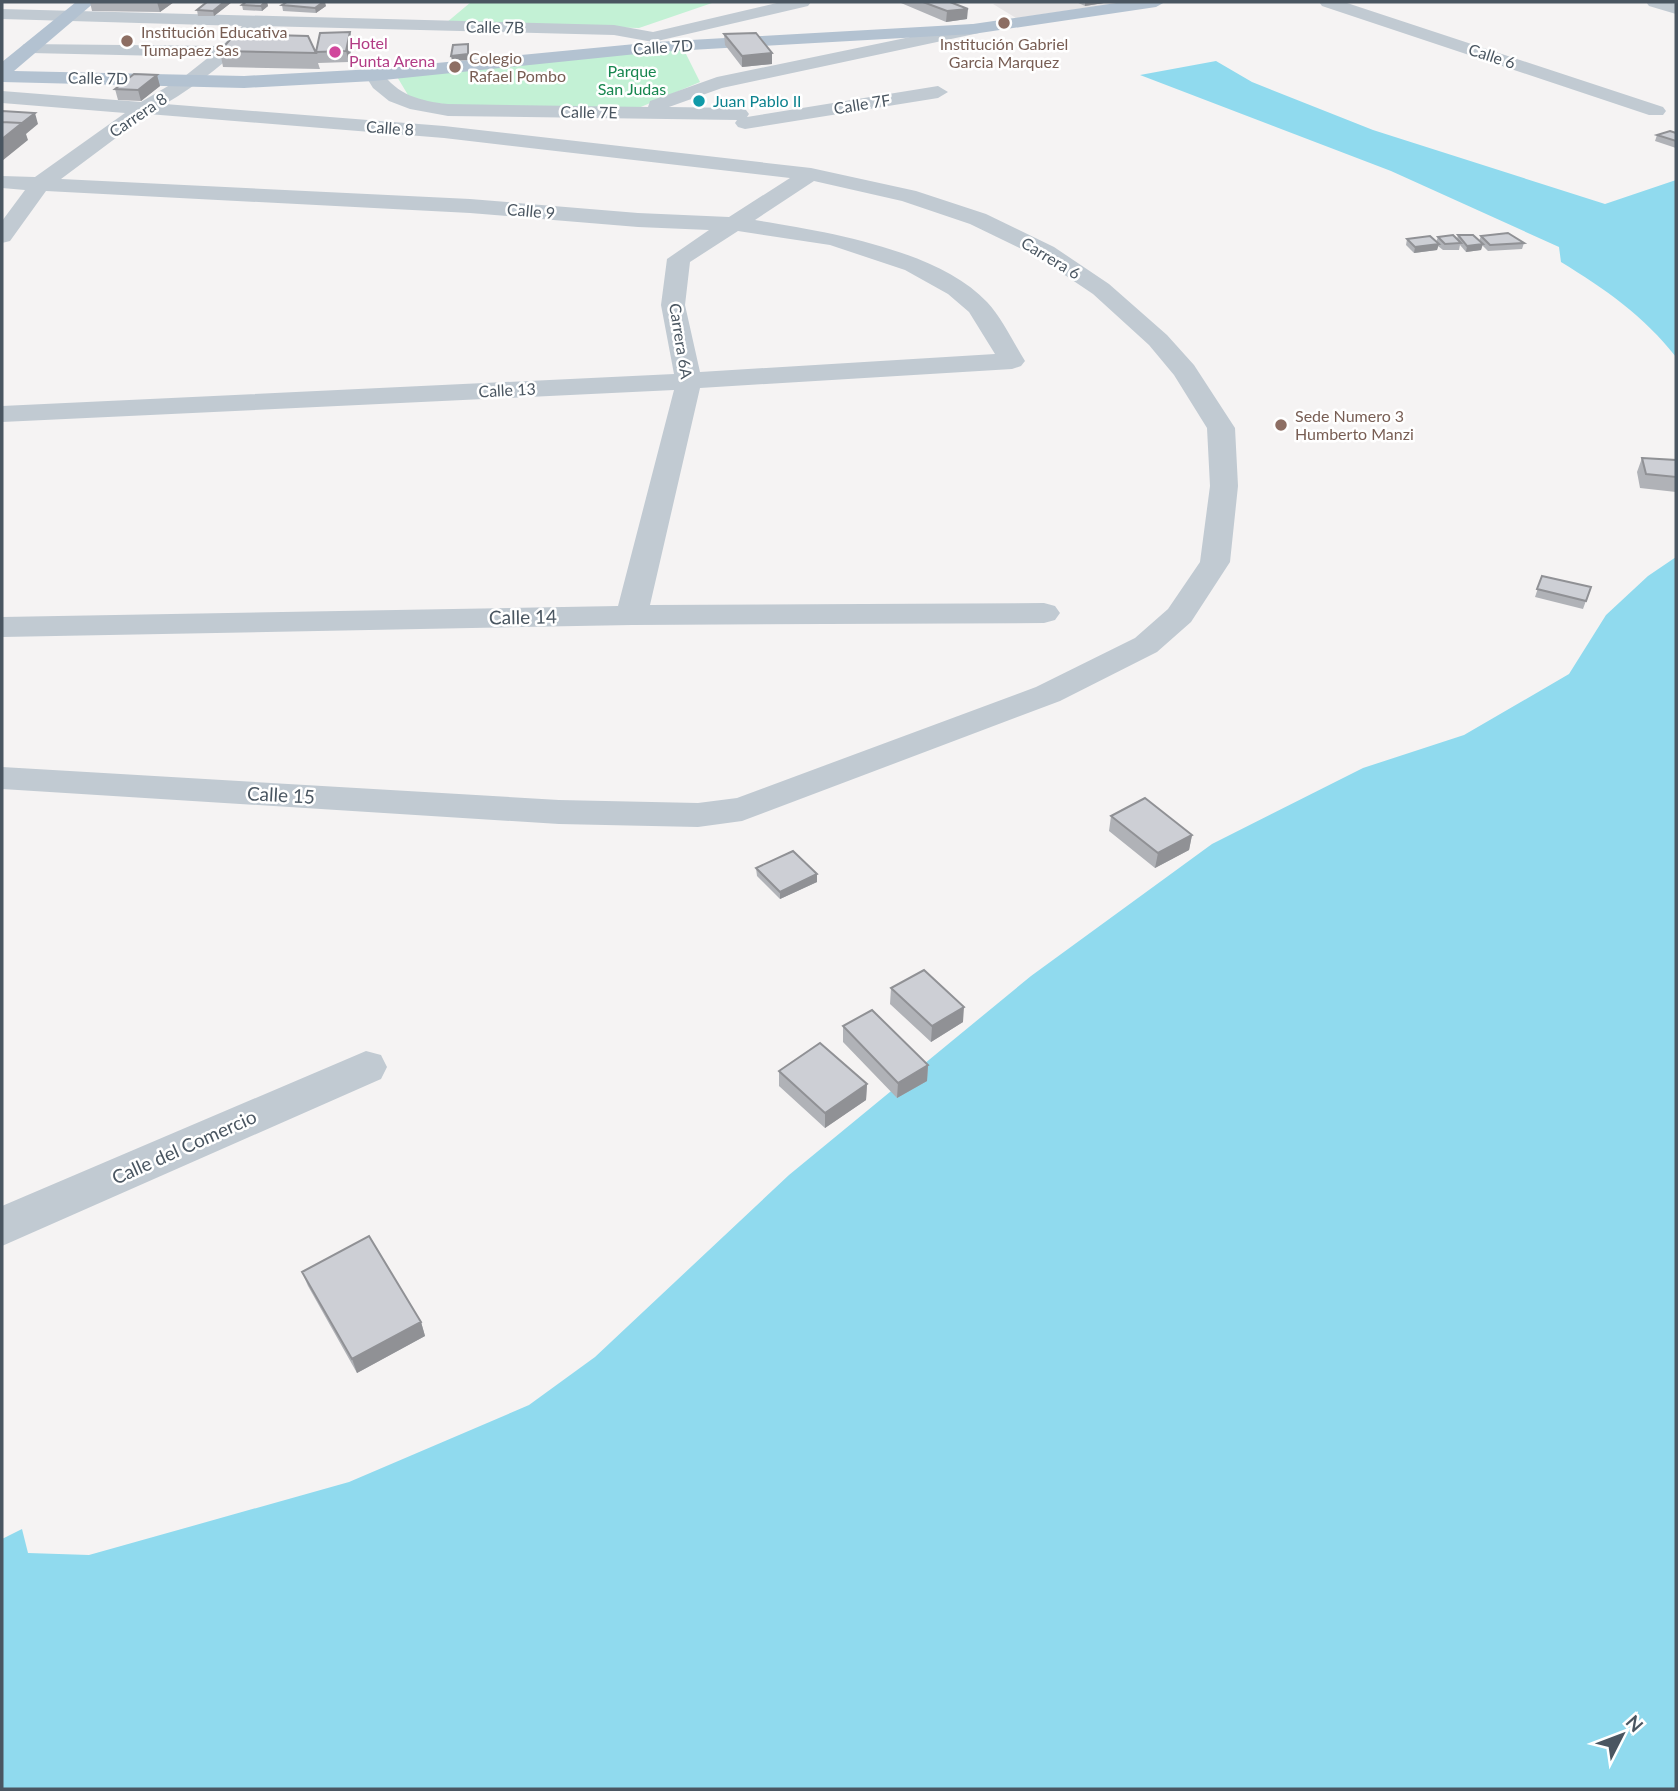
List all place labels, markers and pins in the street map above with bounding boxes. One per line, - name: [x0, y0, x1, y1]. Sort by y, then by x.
- marker: Institución Gabriel Garcia Marquez: [996, 15, 1012, 31]
- place label: Institución Educativa Tumapaez Sas: [141, 22, 287, 59]
- marker: Institución Educativa Tumapaez Sas: [119, 33, 135, 49]
- place label: Hotel Punta Arena: [349, 33, 435, 70]
- place label: Institución Gabriel Garcia Marquez: [940, 34, 1068, 71]
- marker: Hotel Punta Arena: [327, 44, 343, 60]
- place label: Colegio Rafael Pombo: [469, 48, 566, 85]
- marker: Colegio Rafael Pombo: [447, 59, 463, 75]
- place label: Juan Pablo II: [713, 91, 802, 110]
- marker: Juan Pablo II: [691, 93, 707, 109]
- place label: Sede Numero 3 Humberto Manzi: [1295, 406, 1414, 443]
- marker: Sede Numero 3 Humberto Manzi: [1273, 417, 1289, 433]

